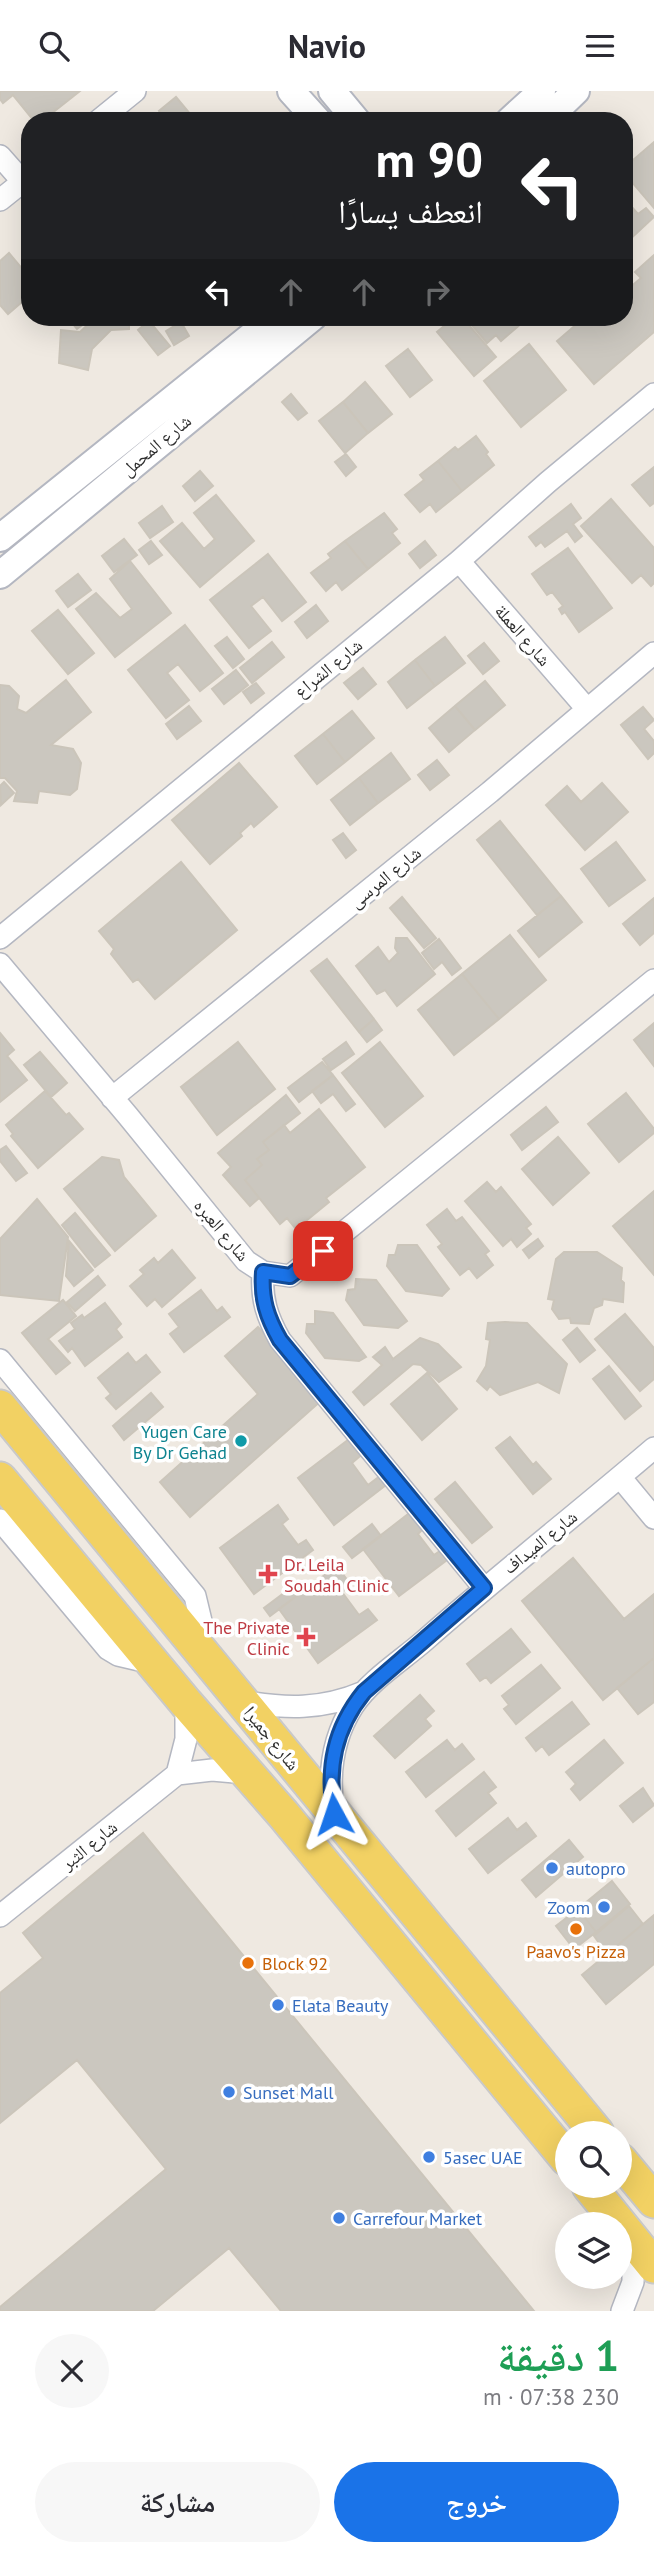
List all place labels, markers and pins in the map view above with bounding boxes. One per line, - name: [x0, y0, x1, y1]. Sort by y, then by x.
- pin: [293, 1221, 353, 1281]
- place label: Yugen Care By Dr Gehad: [133, 1420, 227, 1464]
- marker: Yugen Care By Dr Gehad: [233, 1433, 249, 1449]
- place label: Dr. Leila Soudah Clinic: [284, 1553, 389, 1597]
- marker: Dr. Leila Soudah Clinic: [258, 1564, 278, 1584]
- place label: The Private Clinic: [203, 1616, 290, 1660]
- marker: The Private Clinic: [296, 1627, 316, 1647]
- place label: autopro: [566, 1857, 626, 1880]
- marker: autopro: [544, 1860, 560, 1876]
- place label: Zoom: [547, 1896, 590, 1919]
- marker: Zoom: [596, 1899, 612, 1915]
- marker: Paavo's Pizza: [568, 1921, 584, 1937]
- place label: Paavo's Pizza: [526, 1940, 626, 1963]
- place label: Block 92: [262, 1952, 328, 1975]
- marker: Block 92: [240, 1955, 256, 1971]
- place label: Elata Beauty: [292, 1994, 389, 2017]
- marker: Elata Beauty: [270, 1997, 286, 2013]
- place label: Sunset Mall: [243, 2081, 334, 2104]
- marker: Sunset Mall: [221, 2084, 237, 2100]
- place label: 5asec UAE: [443, 2146, 523, 2169]
- marker: 5asec UAE: [421, 2149, 437, 2165]
- place label: Carrefour Market: [353, 2207, 482, 2230]
- marker: Carrefour Market: [331, 2210, 347, 2226]

